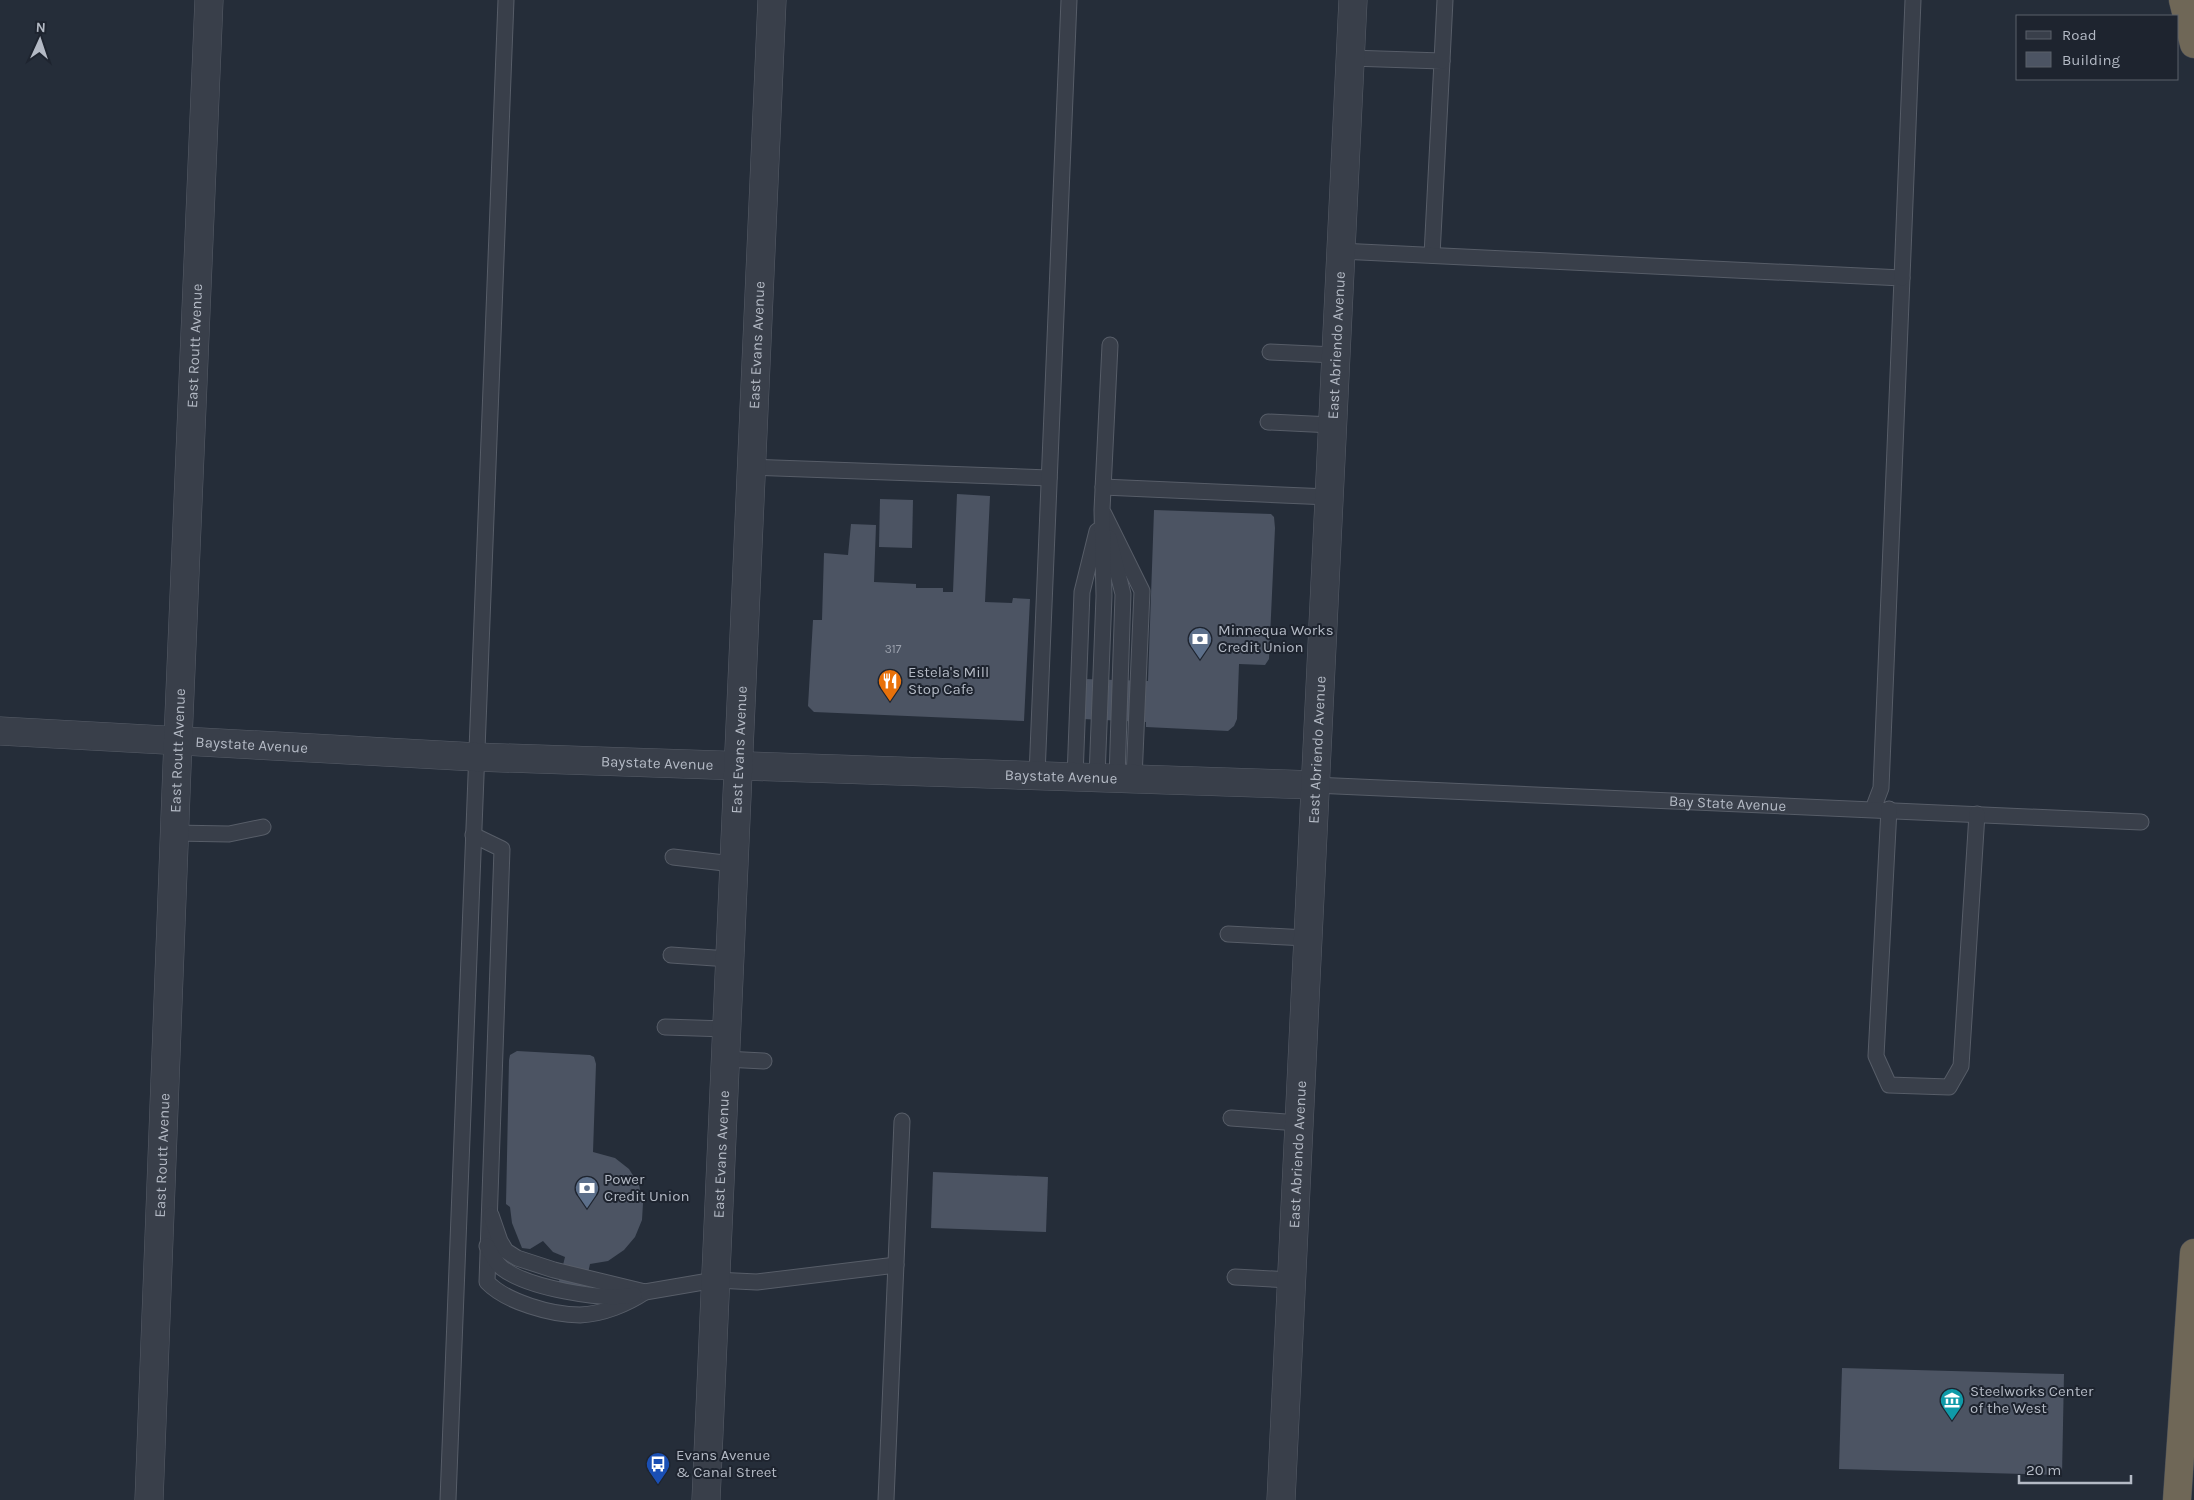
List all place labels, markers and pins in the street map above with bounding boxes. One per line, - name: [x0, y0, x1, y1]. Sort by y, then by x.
- place label: Minnequa Works Credit Union: [1218, 621, 1334, 656]
- bank icon: Minnequa Works Credit Union: [1187, 626, 1213, 660]
- place label: Estela's Mill Stop Cafe: [908, 663, 989, 698]
- restaurant icon: Estela's Mill Stop Cafe: [877, 668, 903, 702]
- place label: Power Credit Union: [604, 1170, 689, 1205]
- bank icon: Power Credit Union: [574, 1175, 600, 1209]
- place label: Steelworks Center of the West: [1970, 1382, 2094, 1417]
- museum icon: Steelworks Center of the West: [1939, 1387, 1965, 1421]
- place label: Evans Avenue & Canal Street: [676, 1446, 777, 1481]
- bus stop icon: Evans Avenue & Canal Street: [645, 1451, 671, 1485]

